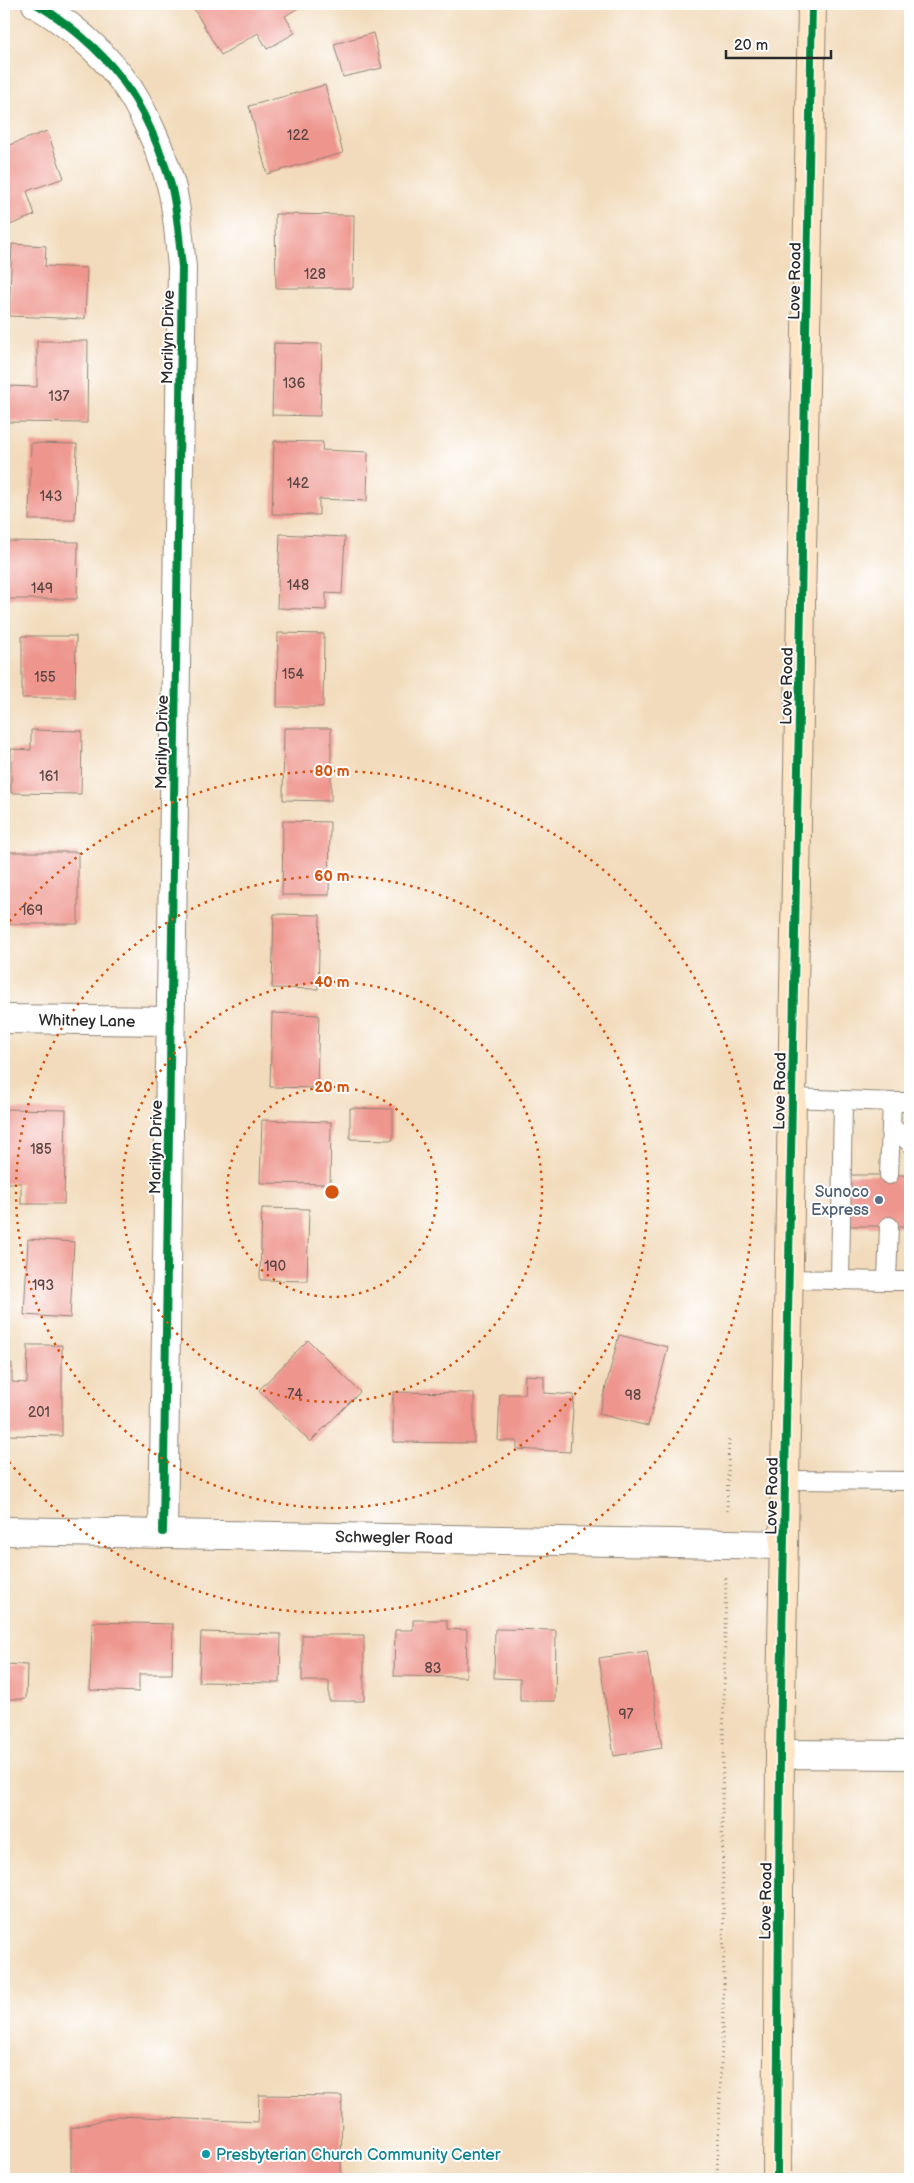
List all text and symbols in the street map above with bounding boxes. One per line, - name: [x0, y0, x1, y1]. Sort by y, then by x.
- scale bar: [726, 28, 832, 60]
- text: 20 m: [734, 36, 768, 55]
- house number: 122: [287, 127, 310, 144]
- street label: Love Road: [785, 242, 806, 320]
- house number: 128: [304, 266, 326, 283]
- street label: Marilyn Drive: [158, 289, 179, 384]
- house number: 136: [283, 375, 306, 392]
- house number: 137: [49, 388, 70, 405]
- house number: 142: [287, 475, 310, 492]
- house number: 143: [40, 488, 62, 505]
- house number: 148: [287, 577, 309, 594]
- house number: 149: [31, 580, 53, 597]
- street label: Love Road: [777, 647, 798, 725]
- house number: 154: [282, 666, 304, 683]
- house number: 155: [34, 669, 56, 686]
- street label: Marilyn Drive: [152, 694, 173, 789]
- text: 80 m: [314, 762, 350, 781]
- house number: 161: [39, 768, 59, 785]
- text: 60 m: [314, 867, 350, 886]
- house number: 169: [21, 902, 43, 919]
- text: 40 m: [314, 973, 350, 992]
- street label: Whitney Lane: [38, 1011, 136, 1032]
- street label: Love Road: [770, 1052, 791, 1130]
- text: 20 m: [315, 1078, 350, 1097]
- street label: Marilyn Drive: [146, 1099, 167, 1194]
- house number: 185: [30, 1141, 52, 1158]
- centre of rings: [323, 1183, 341, 1201]
- place label: Sunoco Express: [811, 1183, 869, 1220]
- marker: Sunoco Express: [873, 1194, 885, 1206]
- house number: 190: [264, 1258, 286, 1275]
- house number: 193: [32, 1277, 54, 1294]
- house number: 74: [287, 1386, 303, 1403]
- house number: 98: [625, 1387, 641, 1404]
- house number: 201: [28, 1404, 50, 1421]
- street label: Love Road: [762, 1457, 783, 1535]
- street label: Schwegler Road: [335, 1528, 453, 1549]
- house number: 83: [425, 1660, 441, 1677]
- house number: 97: [619, 1706, 634, 1723]
- street label: Love Road: [756, 1862, 777, 1940]
- place label: Presbyterian Church Community Center: [216, 2146, 501, 2165]
- marker: Presbyterian Church Community Center: [200, 2148, 212, 2160]

